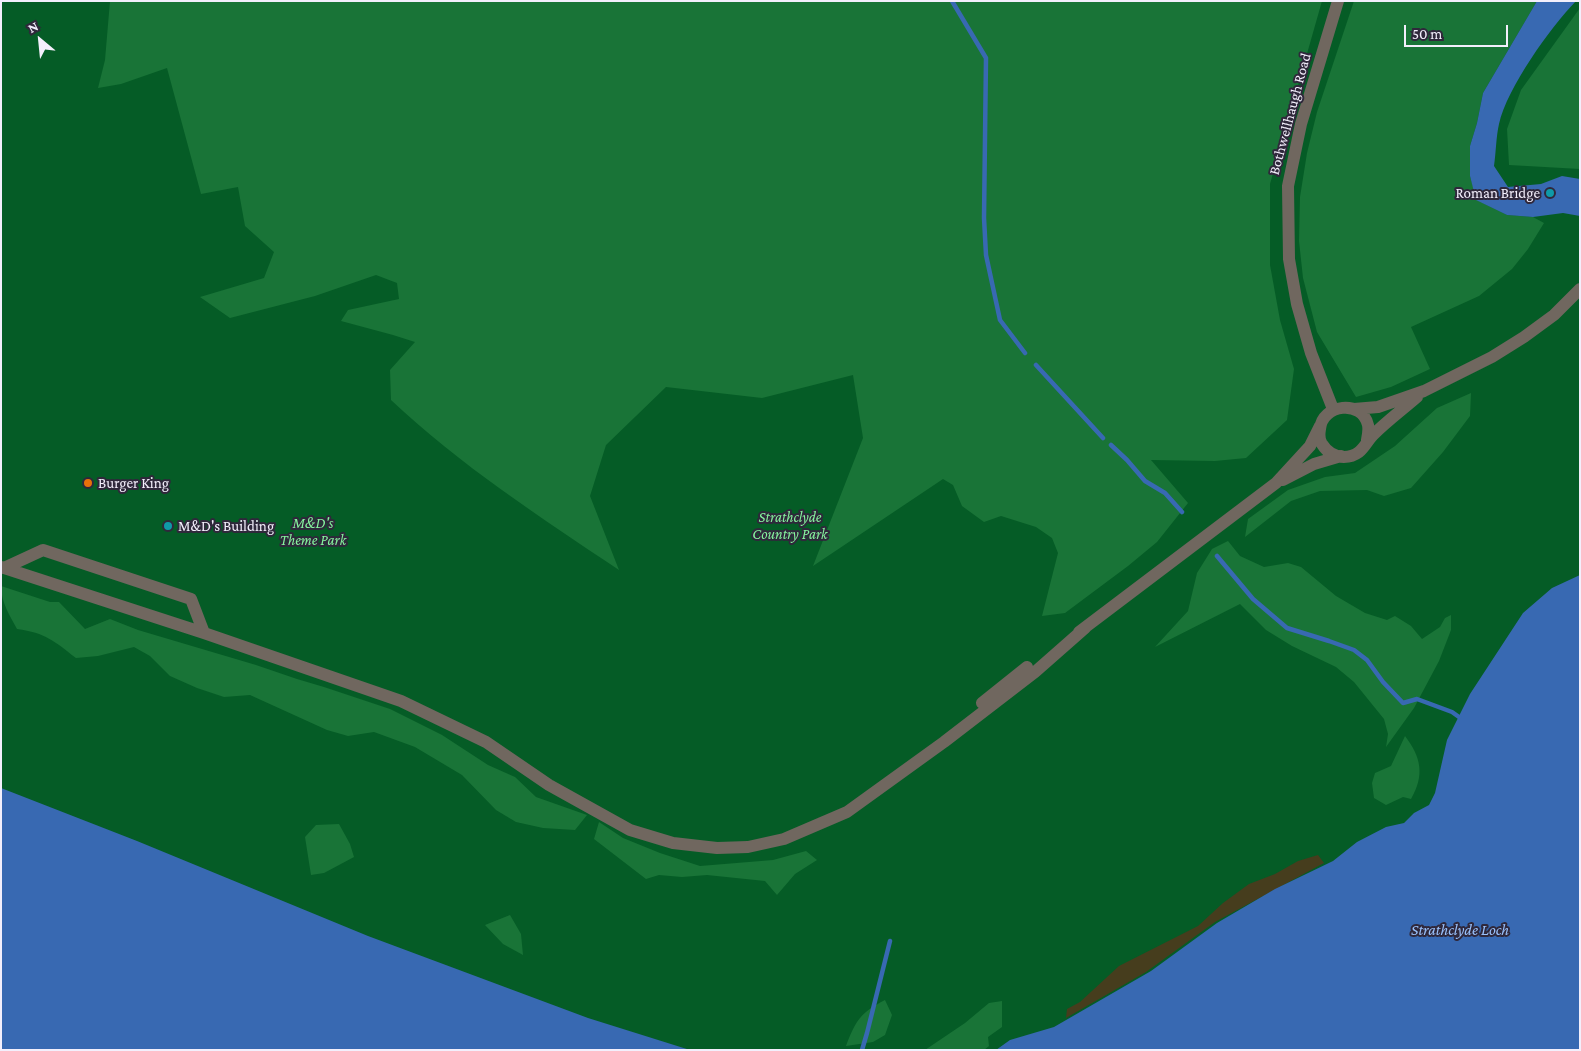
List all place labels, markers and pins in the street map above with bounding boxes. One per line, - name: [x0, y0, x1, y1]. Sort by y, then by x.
- place label: Roman Bridge: [1455, 184, 1540, 202]
- marker: Roman Bridge: [1544, 187, 1556, 199]
- place label: Burger King: [98, 474, 169, 492]
- marker: Burger King: [82, 477, 94, 489]
- place label: M&D's Building: [178, 517, 274, 535]
- marker: M&D's Building: [162, 520, 174, 532]

